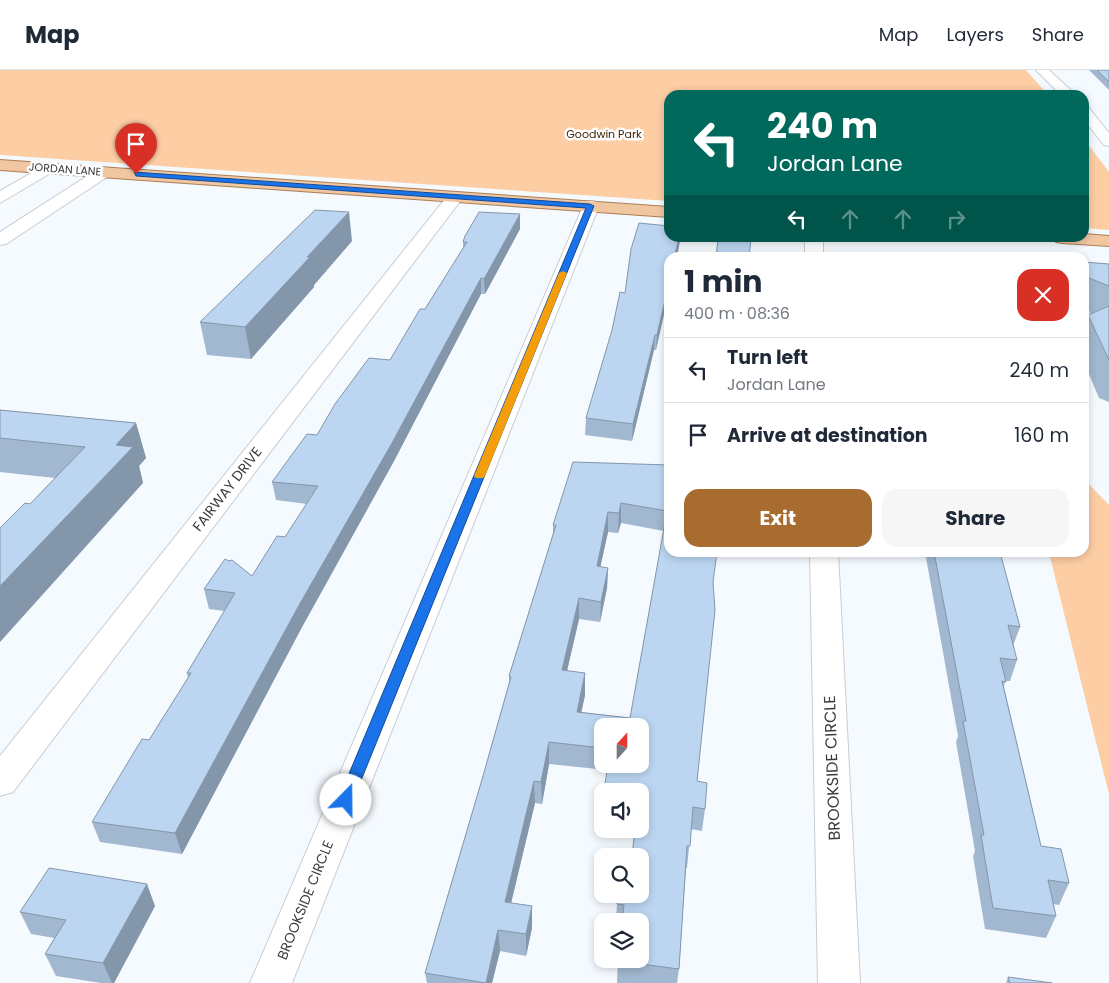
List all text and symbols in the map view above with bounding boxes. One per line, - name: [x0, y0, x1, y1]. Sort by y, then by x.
- text: Map: [25, 18, 80, 51]
- text: Map: [879, 22, 919, 47]
- text: Layers: [947, 22, 1004, 47]
- text: Share: [1032, 22, 1084, 47]
- text: 240 m: [767, 101, 878, 150]
- icon: left: [684, 110, 749, 175]
- pin: [115, 123, 157, 174]
- park label: Goodwin Park: [566, 126, 642, 142]
- icon: arrive: [122, 130, 150, 158]
- text: Jordan Lane: [767, 148, 903, 179]
- street label: JORDAN LANE: [28, 158, 102, 180]
- icon: left: [783, 205, 811, 233]
- icon: ahead: [836, 205, 864, 233]
- icon: ahead: [889, 205, 917, 233]
- icon: right: [942, 205, 970, 233]
- text: 1 min: [684, 260, 762, 303]
- button: close: [1017, 269, 1069, 321]
- text: 400 m · 08:36: [684, 302, 790, 325]
- text: Turn left: [727, 344, 808, 371]
- icon: left: [684, 356, 712, 384]
- text: 240 m: [1010, 357, 1069, 384]
- text: Jordan Lane: [727, 373, 826, 396]
- icon: arrive: [684, 421, 712, 449]
- text: Arrive at destination: [727, 422, 928, 449]
- text: 160 m: [1014, 422, 1069, 449]
- street label: FAIRWAY DRIVE: [188, 443, 266, 535]
- button: Exit: [684, 489, 872, 547]
- button: Share: [882, 489, 1069, 547]
- street label: BROOKSIDE CIRCLE: [818, 695, 846, 841]
- north arrow: [594, 718, 649, 772]
- map controls: [594, 718, 649, 968]
- position arrow: [319, 773, 371, 825]
- button: sound: [594, 783, 649, 838]
- street label: BROOKSIDE CIRCLE: [272, 837, 338, 963]
- button: search: [594, 848, 649, 903]
- button: layers: [594, 913, 649, 968]

